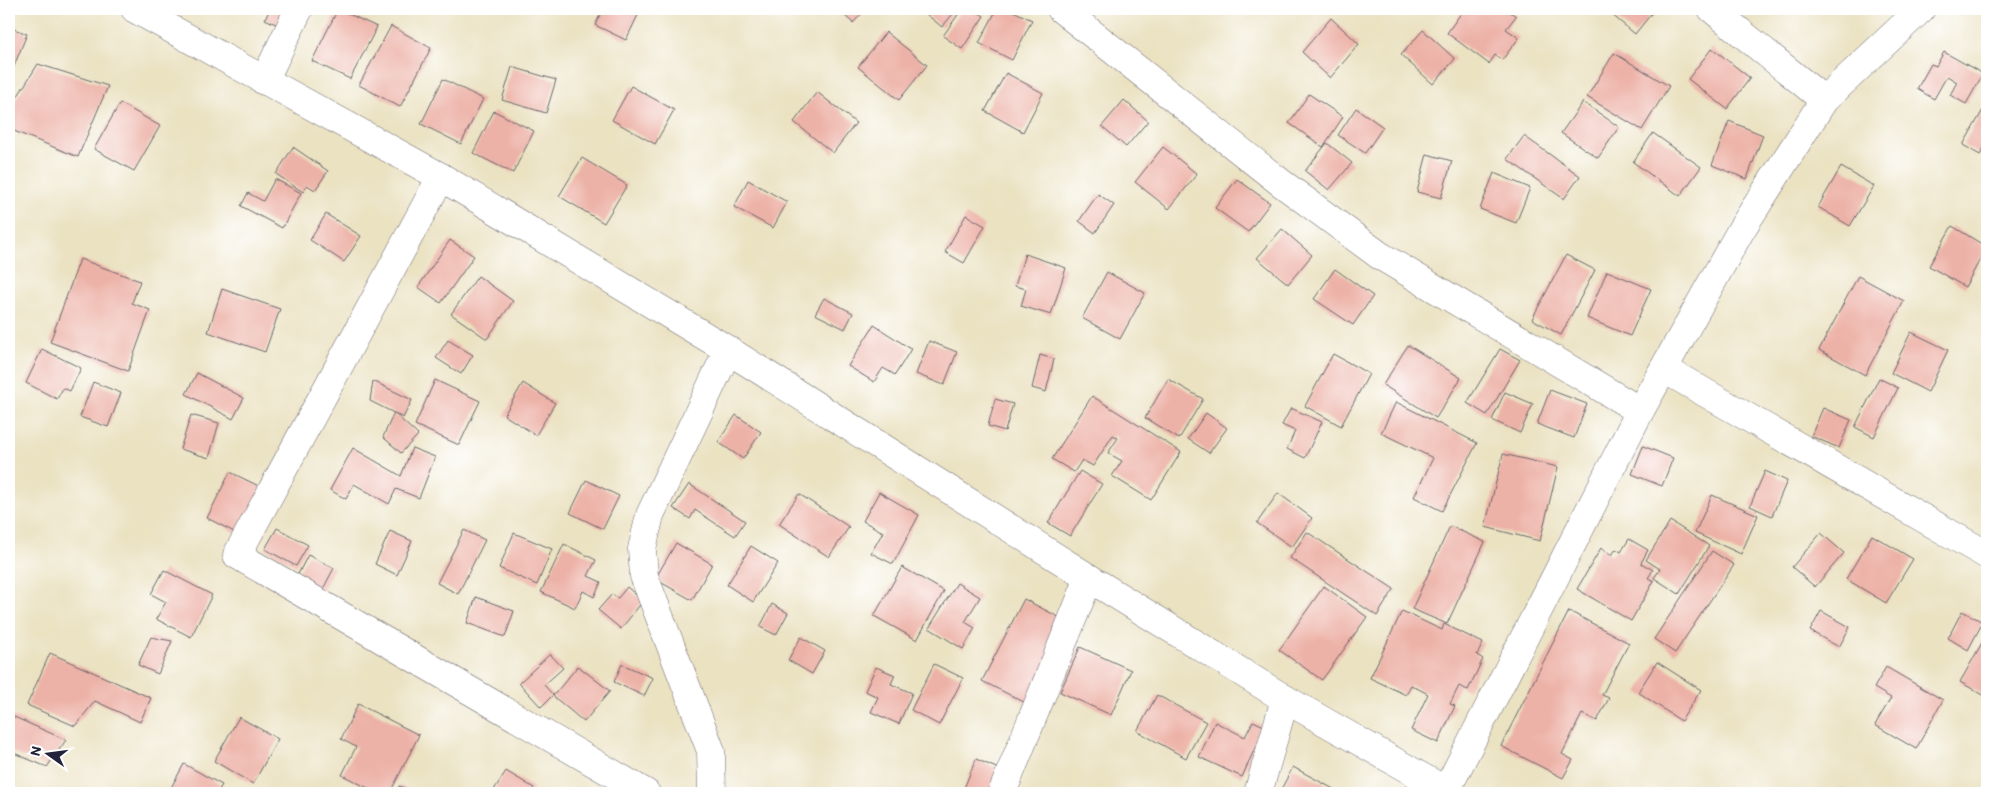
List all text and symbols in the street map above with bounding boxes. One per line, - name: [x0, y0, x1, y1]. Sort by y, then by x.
- north arrow: [22, 730, 72, 780]
- text: N: [26, 744, 45, 758]

